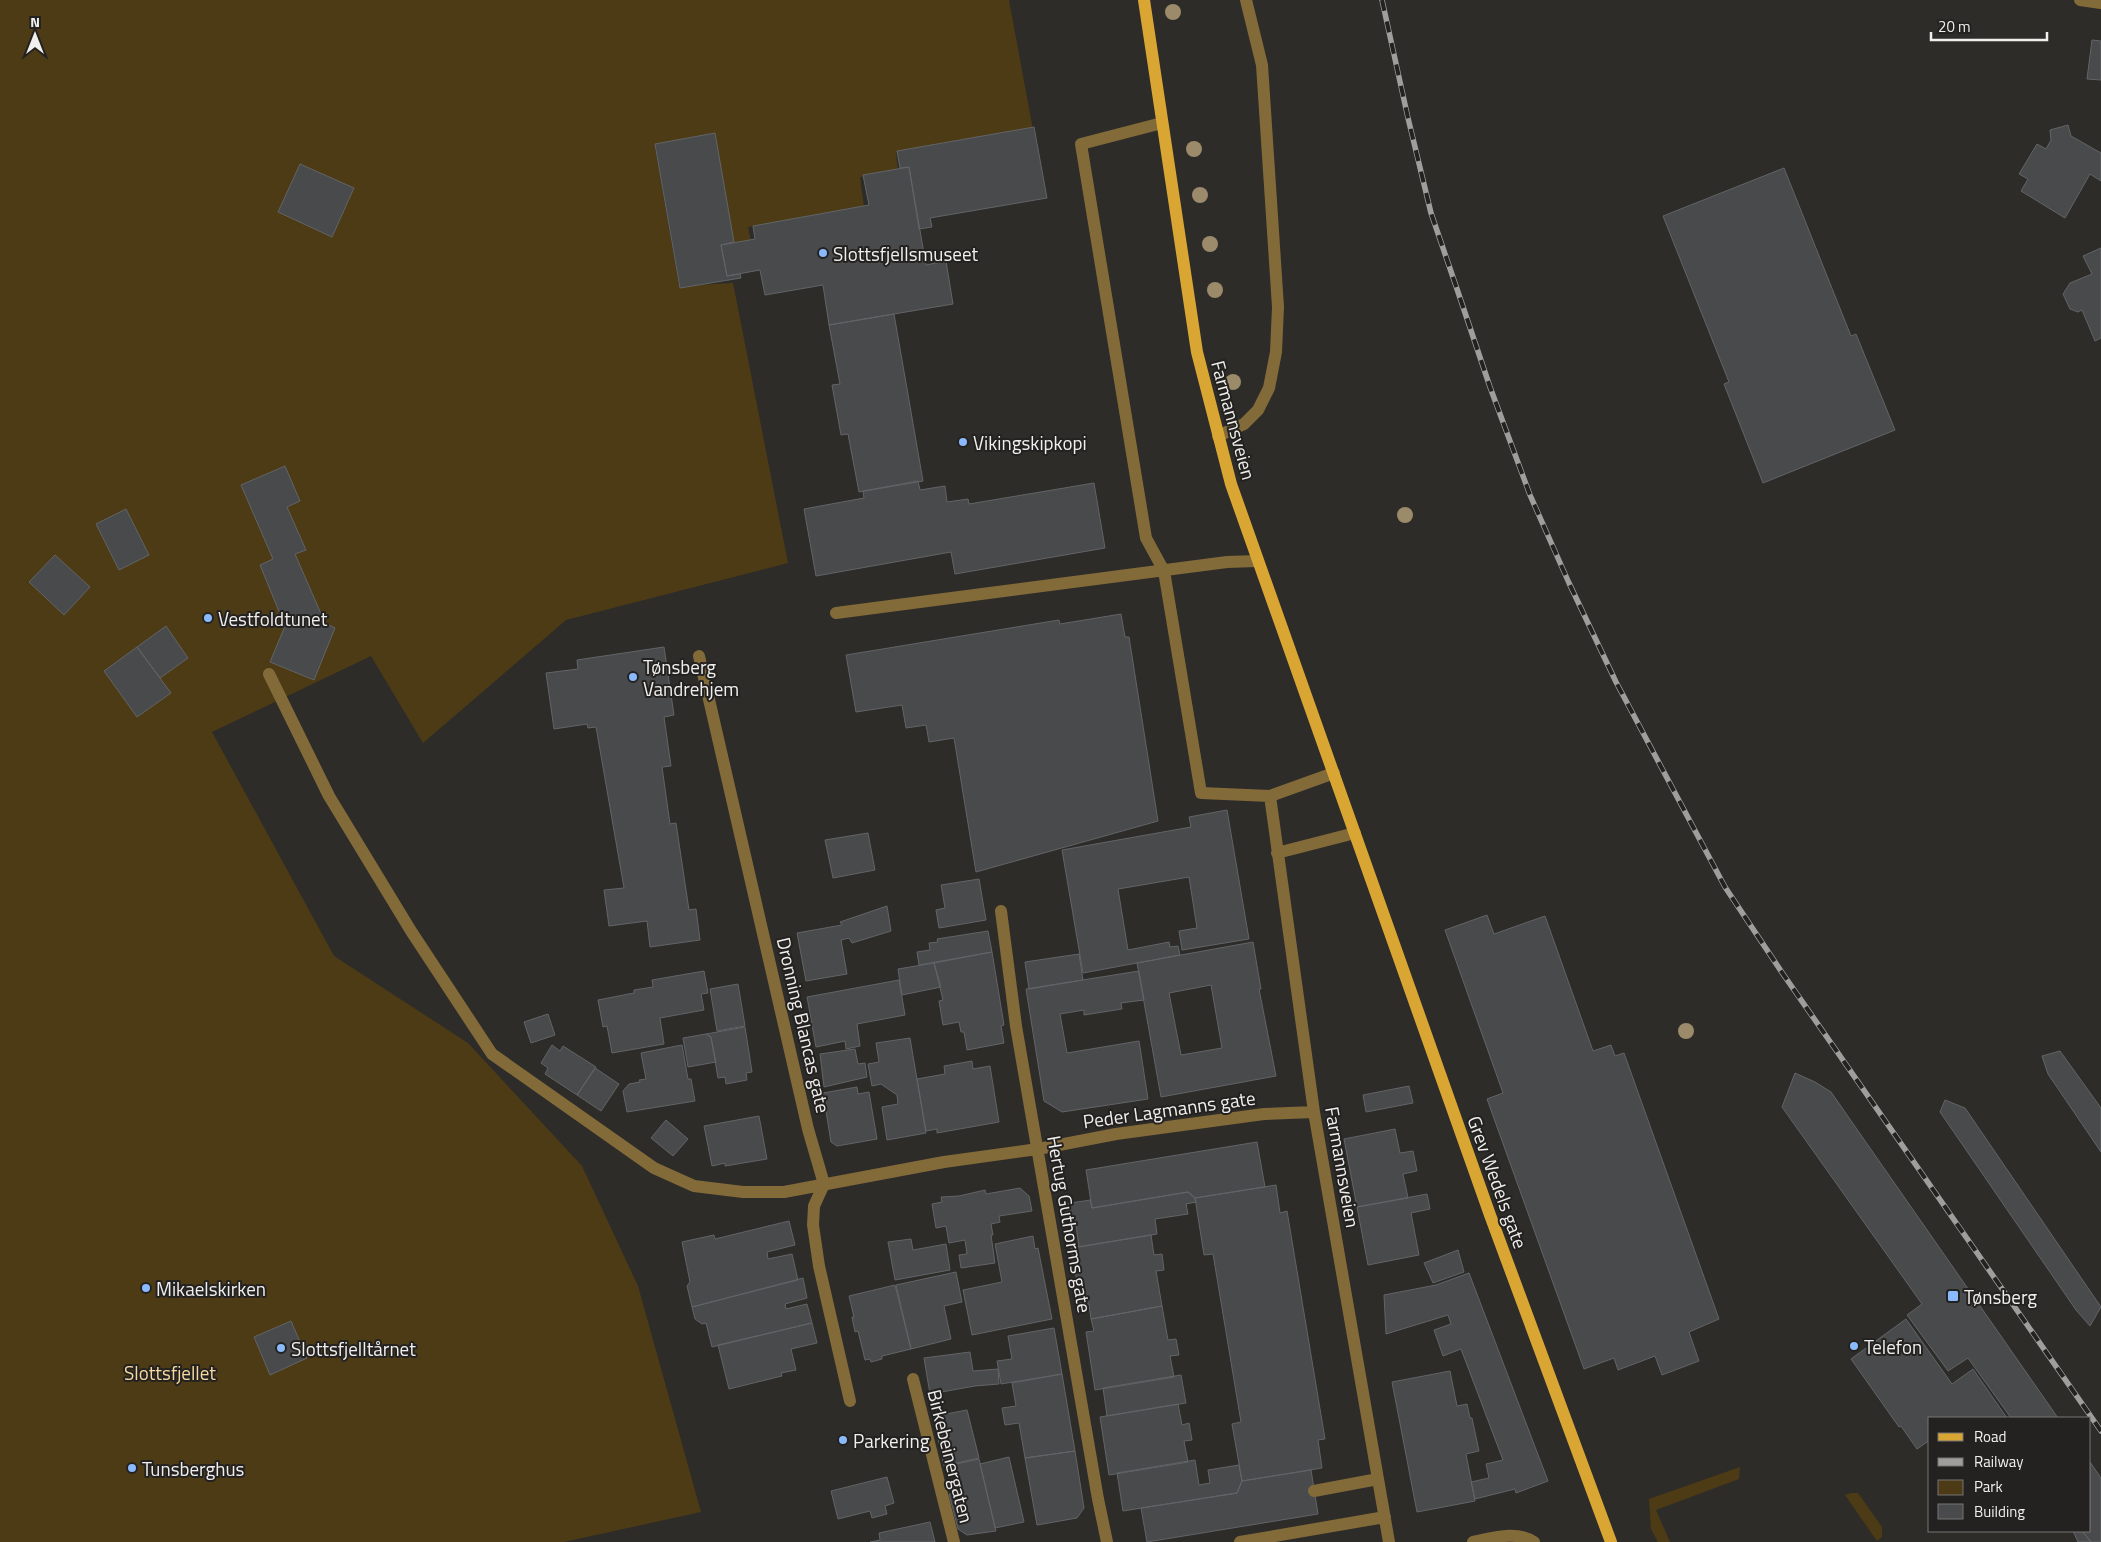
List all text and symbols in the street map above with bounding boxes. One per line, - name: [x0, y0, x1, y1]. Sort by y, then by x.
- north arrow: [10, 10, 60, 60]
- scale bar: [1931, 10, 2047, 42]
- text: N: [30, 11, 40, 32]
- text: 20 m: [1938, 15, 1971, 38]
- place label: Slottsfjellsmuseet: [833, 239, 978, 268]
- marker: Slottsfjellsmuseet: [817, 247, 829, 259]
- street label: Farmannsveien: [1204, 357, 1264, 483]
- place label: Vikingskipkopi: [973, 428, 1087, 457]
- marker: Vikingskipkopi: [957, 436, 969, 448]
- place label: Vestfoldtunet: [218, 604, 328, 633]
- marker: Vestfoldtunet: [202, 612, 214, 624]
- place label: Tønsberg Vandrehjem: [643, 652, 739, 703]
- marker: Tønsberg Vandrehjem: [627, 671, 639, 683]
- street label: Dronning Blancas gate: [770, 934, 838, 1116]
- street label: Peder Lagmanns gate: [1081, 1083, 1257, 1135]
- street label: Farmannsveien: [1318, 1104, 1368, 1230]
- street label: Grev Wedels gate: [1461, 1111, 1535, 1253]
- street label: Hertug Guthorms gate: [1040, 1133, 1100, 1315]
- place label: Mikaelskirken: [156, 1274, 266, 1303]
- marker: Mikaelskirken: [140, 1282, 152, 1294]
- place label: Tønsberg: [1964, 1282, 2037, 1311]
- marker: Tønsberg: [1946, 1289, 1960, 1303]
- place label: Telefon: [1864, 1332, 1922, 1361]
- place label: Slottsfjelltårnet: [291, 1334, 416, 1363]
- marker: Telefon: [1848, 1340, 1860, 1352]
- marker: Slottsfjelltårnet: [275, 1342, 287, 1354]
- park label: Slottsfjellet: [124, 1358, 216, 1387]
- street label: Birkebeinergaten: [920, 1386, 982, 1526]
- legend: [1928, 1417, 2091, 1532]
- text: Road: [1974, 1425, 2006, 1448]
- place label: Parkering: [853, 1426, 930, 1455]
- marker: Parkering: [837, 1434, 849, 1446]
- text: Railway: [1974, 1450, 2024, 1473]
- place label: Tunsberghus: [142, 1454, 245, 1483]
- marker: Tunsberghus: [126, 1462, 138, 1474]
- text: Park: [1974, 1475, 2003, 1498]
- text: Building: [1974, 1500, 2025, 1523]

